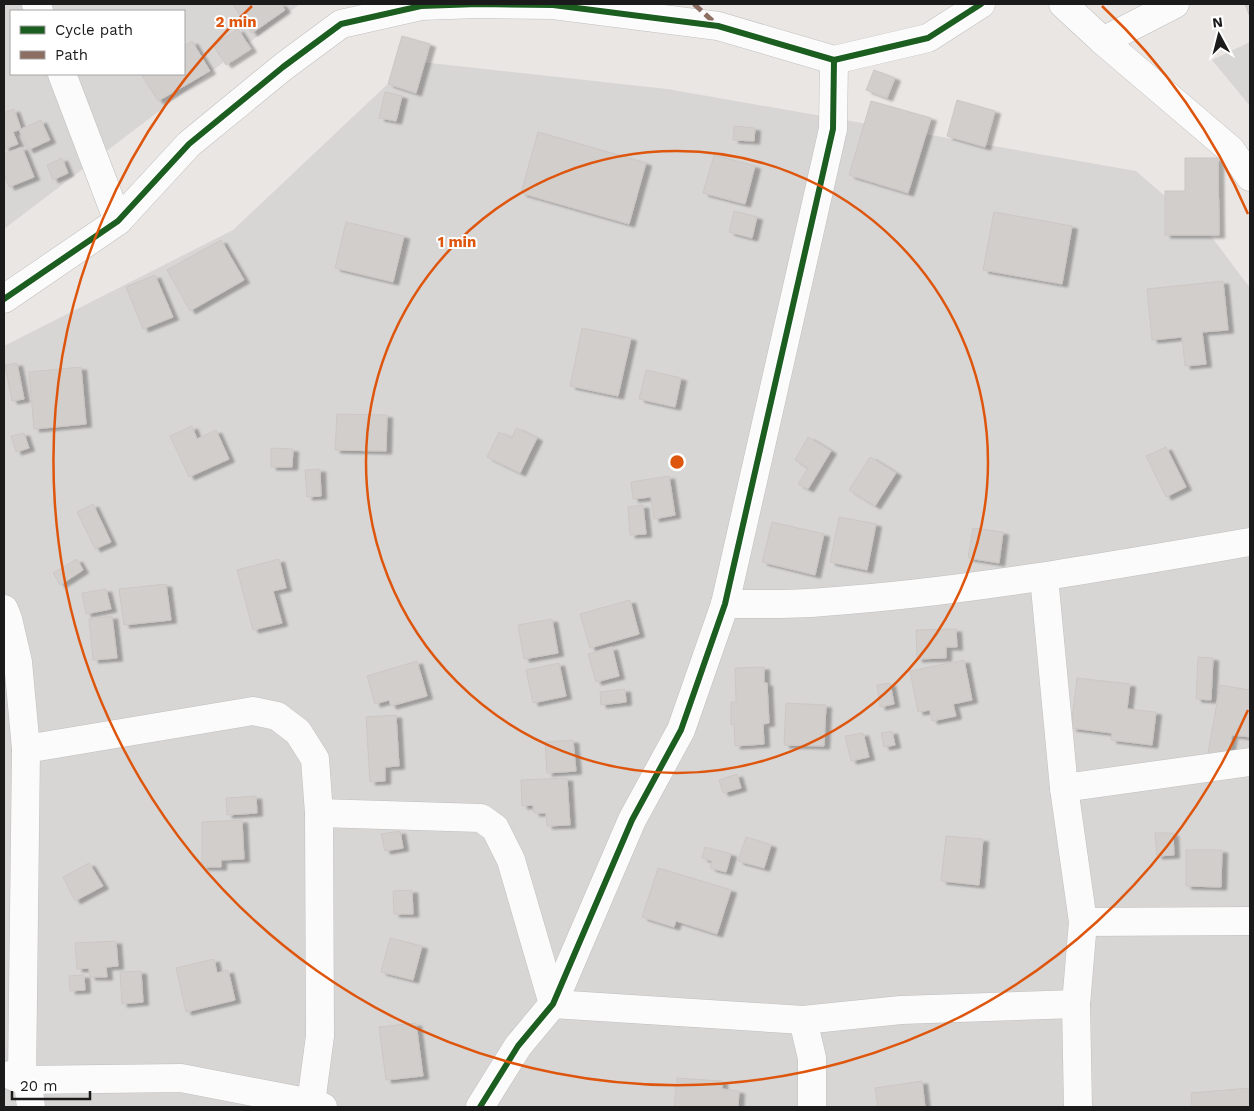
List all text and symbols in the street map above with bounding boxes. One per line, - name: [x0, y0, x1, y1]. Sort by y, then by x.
- legend: [10, 10, 185, 75]
- north arrow: [1194, 10, 1244, 60]
- text: 2 min: [215, 13, 257, 31]
- text: N: [1211, 14, 1224, 31]
- text: Cycle path: [55, 21, 133, 39]
- text: Path: [55, 46, 88, 64]
- text: 1 min: [438, 233, 476, 251]
- centre of rings: [668, 453, 686, 471]
- scale bar: [12, 1068, 90, 1100]
- text: 20 m: [20, 1077, 58, 1095]

